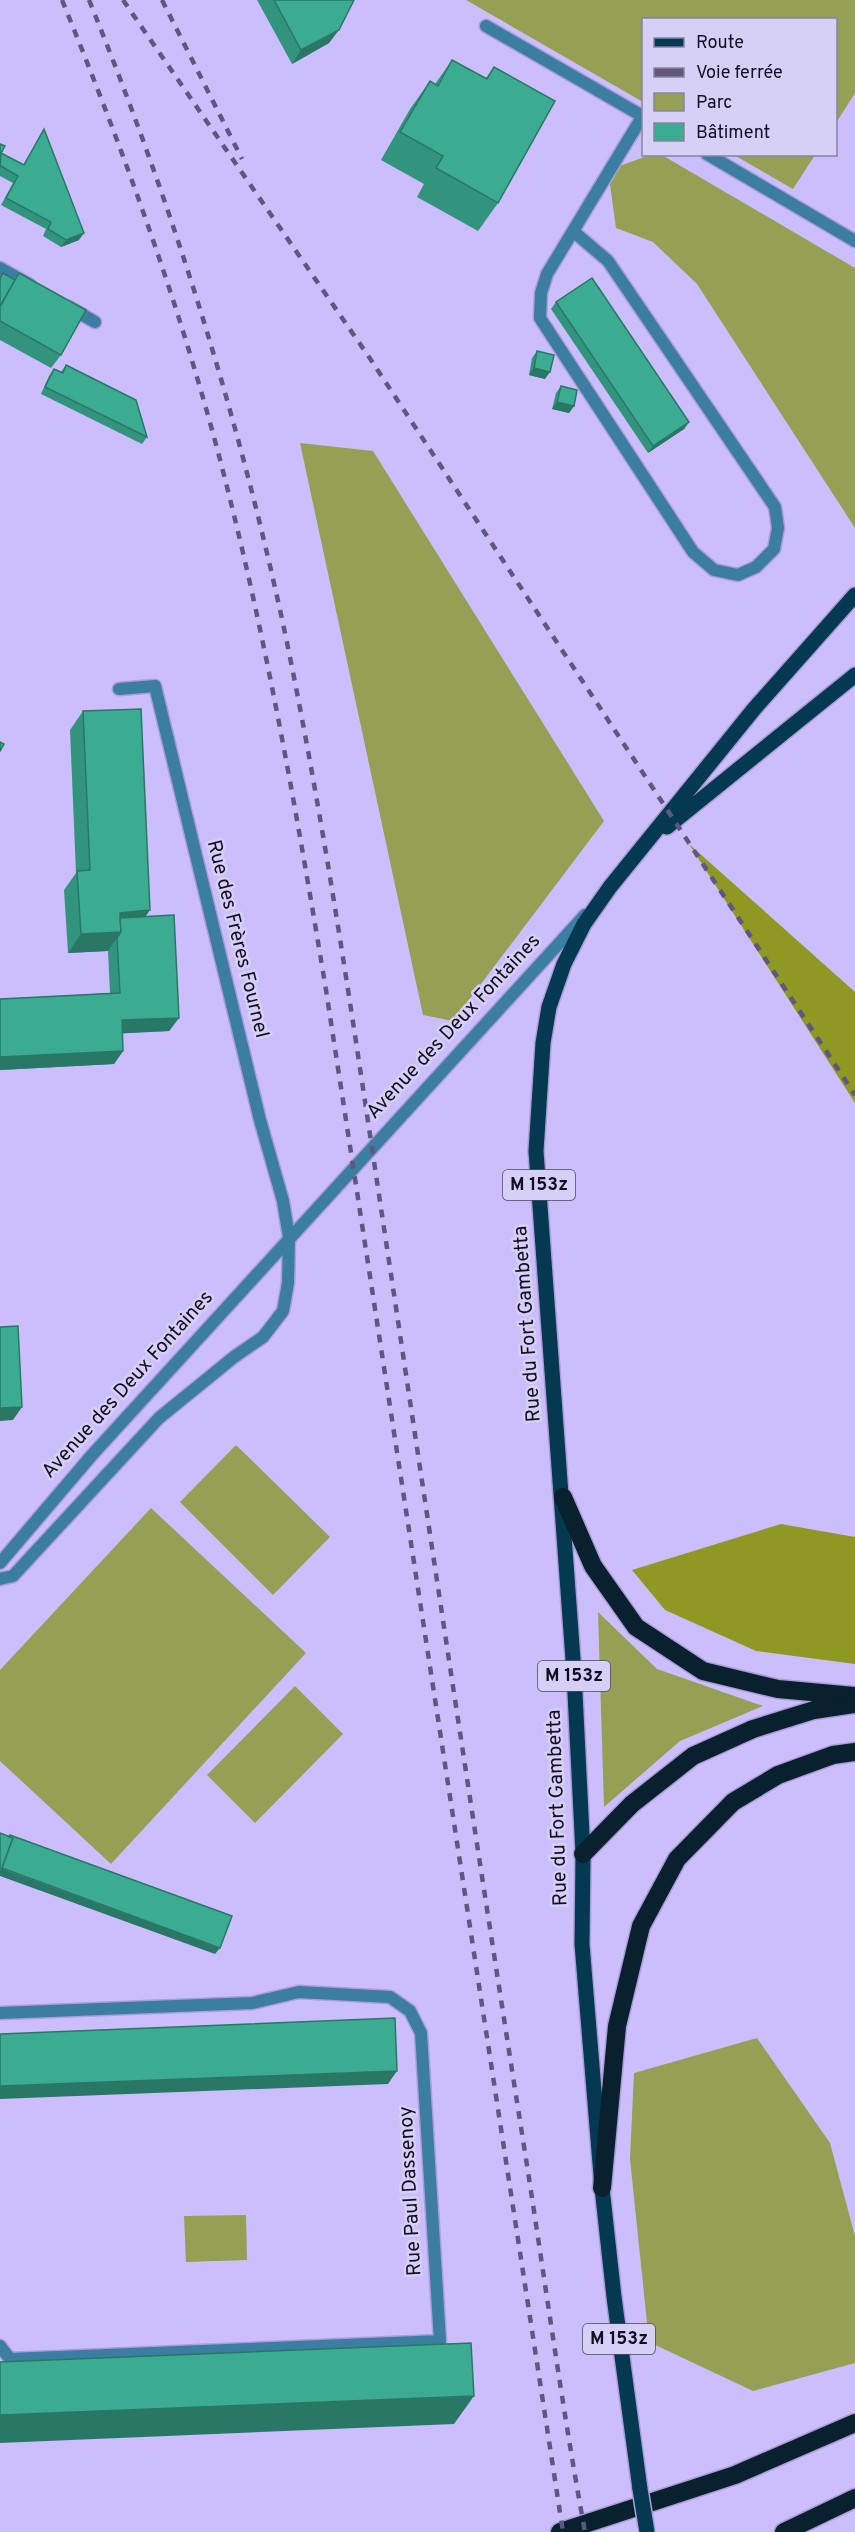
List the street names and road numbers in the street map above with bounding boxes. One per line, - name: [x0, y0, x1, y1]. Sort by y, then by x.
- street label: Rue des Frères Fournel: [200, 837, 274, 1041]
- street label: Avenue des Deux Fontaines: [361, 929, 547, 1125]
- road number: M 153z: [503, 1170, 575, 1200]
- street label: Rue du Fort Gambetta: [508, 1225, 548, 1423]
- street label: Avenue des Deux Fontaines: [37, 1286, 219, 1484]
- road number: M 153z: [538, 1661, 610, 1691]
- street label: Rue du Fort Gambetta: [542, 1709, 574, 1907]
- street label: Rue Paul Dassenoy: [394, 2105, 428, 2277]
- road number: M 153z: [583, 2324, 655, 2354]

